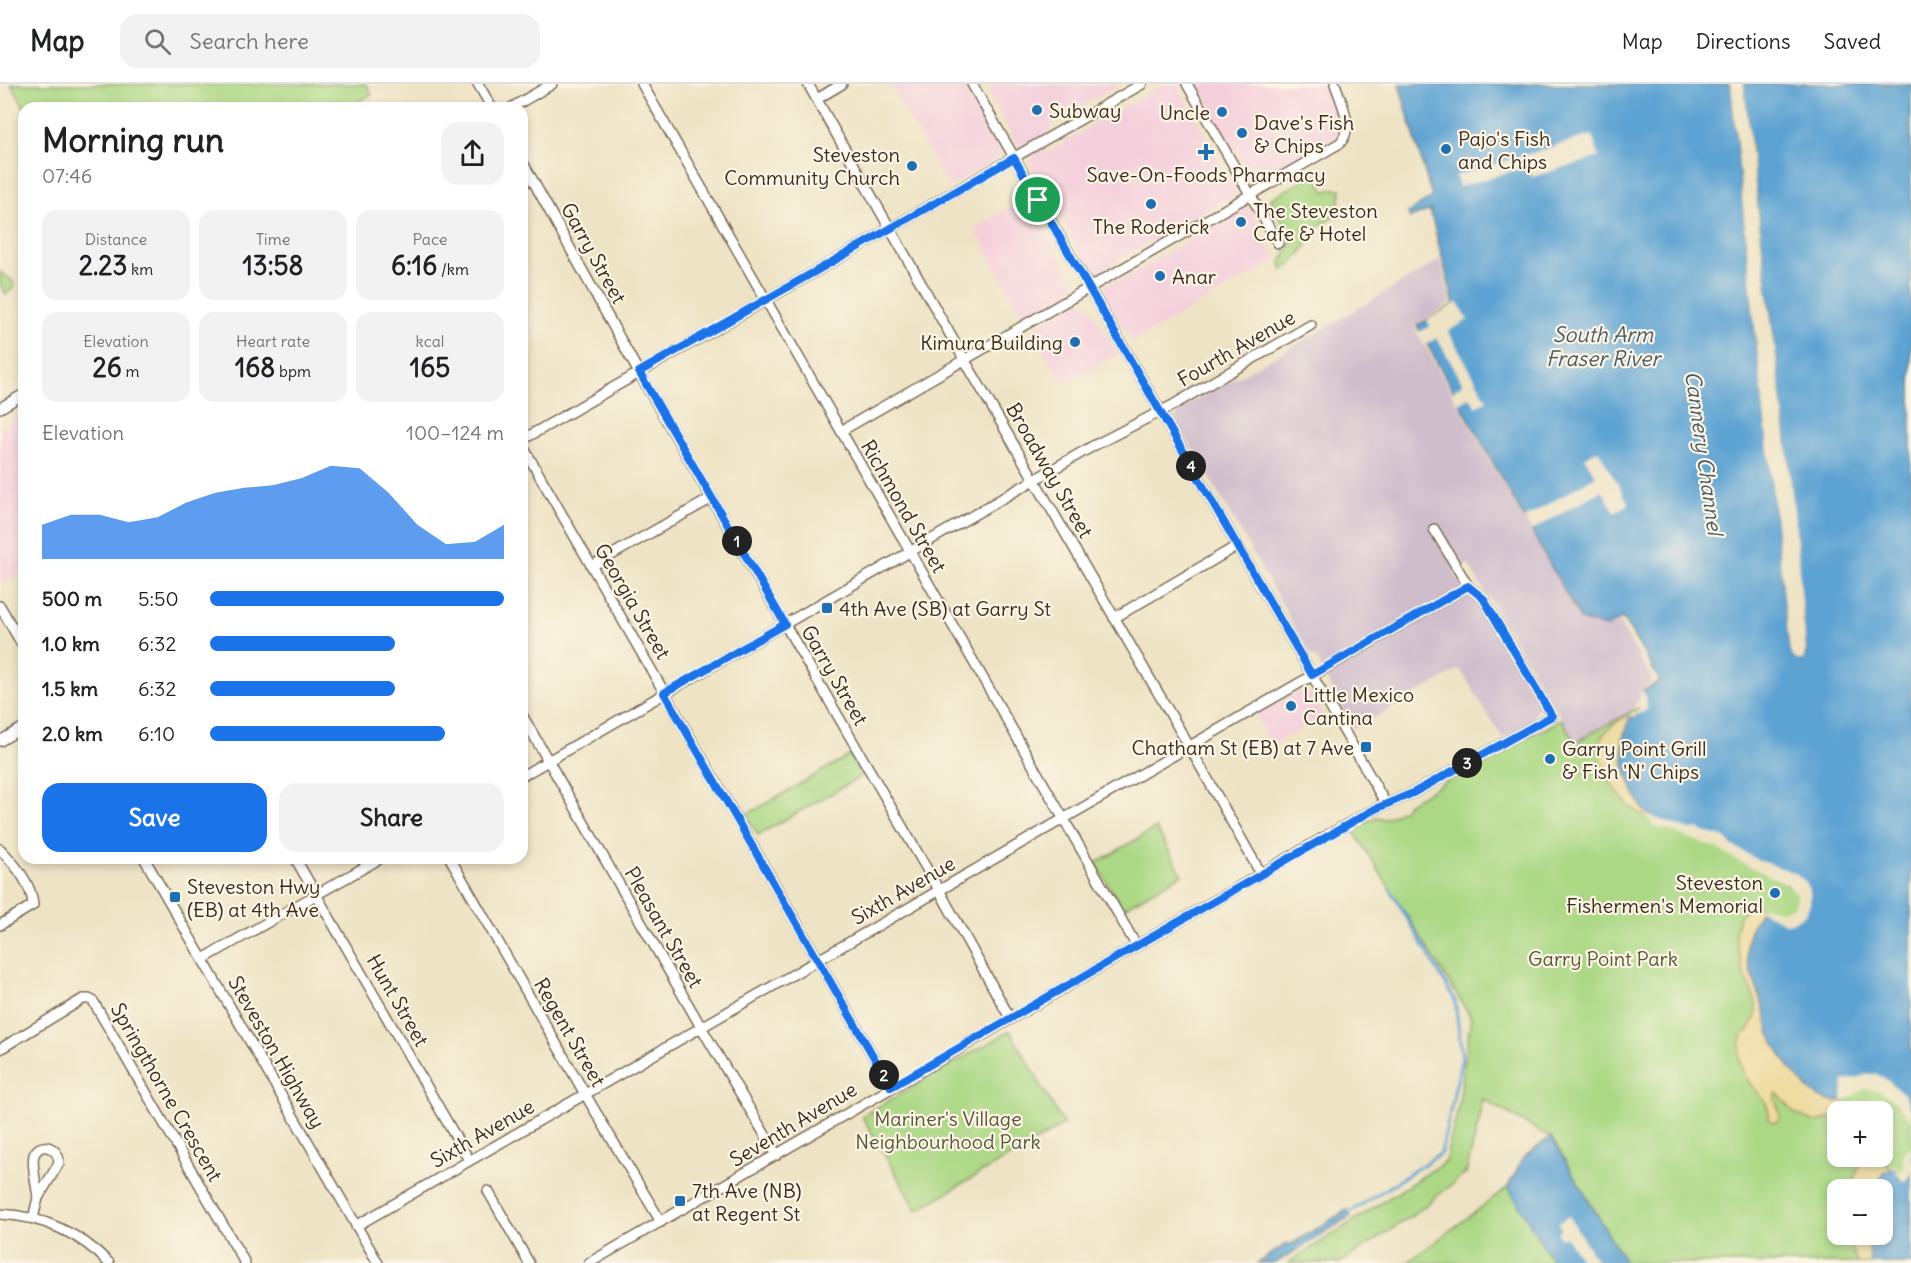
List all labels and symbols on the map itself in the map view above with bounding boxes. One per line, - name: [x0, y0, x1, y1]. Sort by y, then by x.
- place label: Subway: [1049, 98, 1121, 123]
- place label: Uncle: [1160, 100, 1210, 125]
- marker: Subway: [1030, 103, 1044, 117]
- marker: Uncle: [1215, 105, 1229, 119]
- place label: Dave's Fish & Chips: [1254, 110, 1354, 158]
- marker: Dave's Fish & Chips: [1235, 126, 1249, 140]
- place label: Pajo's Fish and Chips: [1458, 126, 1550, 174]
- place label: Steveston Community Church: [724, 142, 900, 190]
- marker: Pajo's Fish and Chips: [1439, 142, 1453, 156]
- marker: Save-On-Foods Pharmacy: [1199, 145, 1213, 159]
- marker: Steveston Community Church: [905, 159, 919, 173]
- place label: Save-On-Foods Pharmacy: [1086, 162, 1326, 187]
- pin: [1012, 174, 1063, 225]
- marker: The Roderick: [1144, 197, 1158, 211]
- street label: Garry Street: [556, 198, 632, 308]
- place label: The Steveston Cafe & Hotel: [1253, 198, 1378, 246]
- place label: The Roderick: [1093, 214, 1209, 239]
- marker: The Steveston Cafe & Hotel: [1234, 215, 1248, 229]
- place label: Anar: [1172, 264, 1216, 289]
- marker: Anar: [1153, 269, 1167, 283]
- street label: Fourth Avenue: [1173, 304, 1299, 392]
- water label: South Arm Fraser River: [1546, 321, 1662, 372]
- place label: Kimura Building: [920, 330, 1063, 355]
- marker: Kimura Building: [1068, 335, 1082, 349]
- water label: Cannery Channel: [1679, 369, 1729, 540]
- street label: Broadway Street: [1001, 398, 1099, 542]
- street label: Richmond Street: [856, 435, 952, 577]
- pin: 4: [1176, 451, 1206, 481]
- pin: 1: [722, 526, 752, 556]
- street label: Georgia Street: [590, 539, 676, 664]
- place label: 4th Ave (SB) at Garry St: [839, 596, 1051, 621]
- marker: 4th Ave (SB) at Garry St: [820, 601, 834, 615]
- street label: Garry Street: [796, 620, 874, 730]
- place label: Little Mexico Cantina: [1303, 682, 1414, 730]
- marker: Little Mexico Cantina: [1284, 699, 1298, 713]
- place label: Chatham St (EB) at 7 Ave: [1132, 735, 1354, 760]
- place label: Garry Point Grill & Fish 'N' Chips: [1562, 736, 1707, 784]
- marker: Chatham St (EB) at 7 Ave: [1359, 740, 1373, 754]
- pin: 3: [1452, 748, 1482, 778]
- marker: Garry Point Grill & Fish 'N' Chips: [1543, 752, 1557, 766]
- street label: Sixth Avenue: [847, 850, 959, 930]
- street label: Pleasant Street: [619, 862, 709, 992]
- place label: Steveston Fishermen's Memorial: [1566, 870, 1763, 918]
- place label: Steveston Hwy (EB) at 4th Ave: [187, 874, 320, 922]
- marker: Steveston Fishermen's Memorial: [1768, 886, 1782, 900]
- marker: Steveston Hwy (EB) at 4th Ave: [168, 890, 182, 904]
- park label: Garry Point Park: [1528, 946, 1678, 971]
- street label: Hunt Street: [362, 949, 435, 1051]
- street label: Steveston Highway: [223, 971, 331, 1133]
- street label: Regent Street: [529, 973, 611, 1091]
- street label: Springthorne Crescent: [106, 998, 228, 1186]
- pin: 2: [869, 1060, 899, 1090]
- street label: Seventh Avenue: [725, 1076, 861, 1172]
- street label: Sixth Avenue: [426, 1093, 538, 1173]
- park label: Mariner's Village Neighbourhood Park: [855, 1106, 1041, 1154]
- place label: 7th Ave (NB) at Regent St: [692, 1178, 801, 1226]
- marker: 7th Ave (NB) at Regent St: [673, 1194, 687, 1208]

